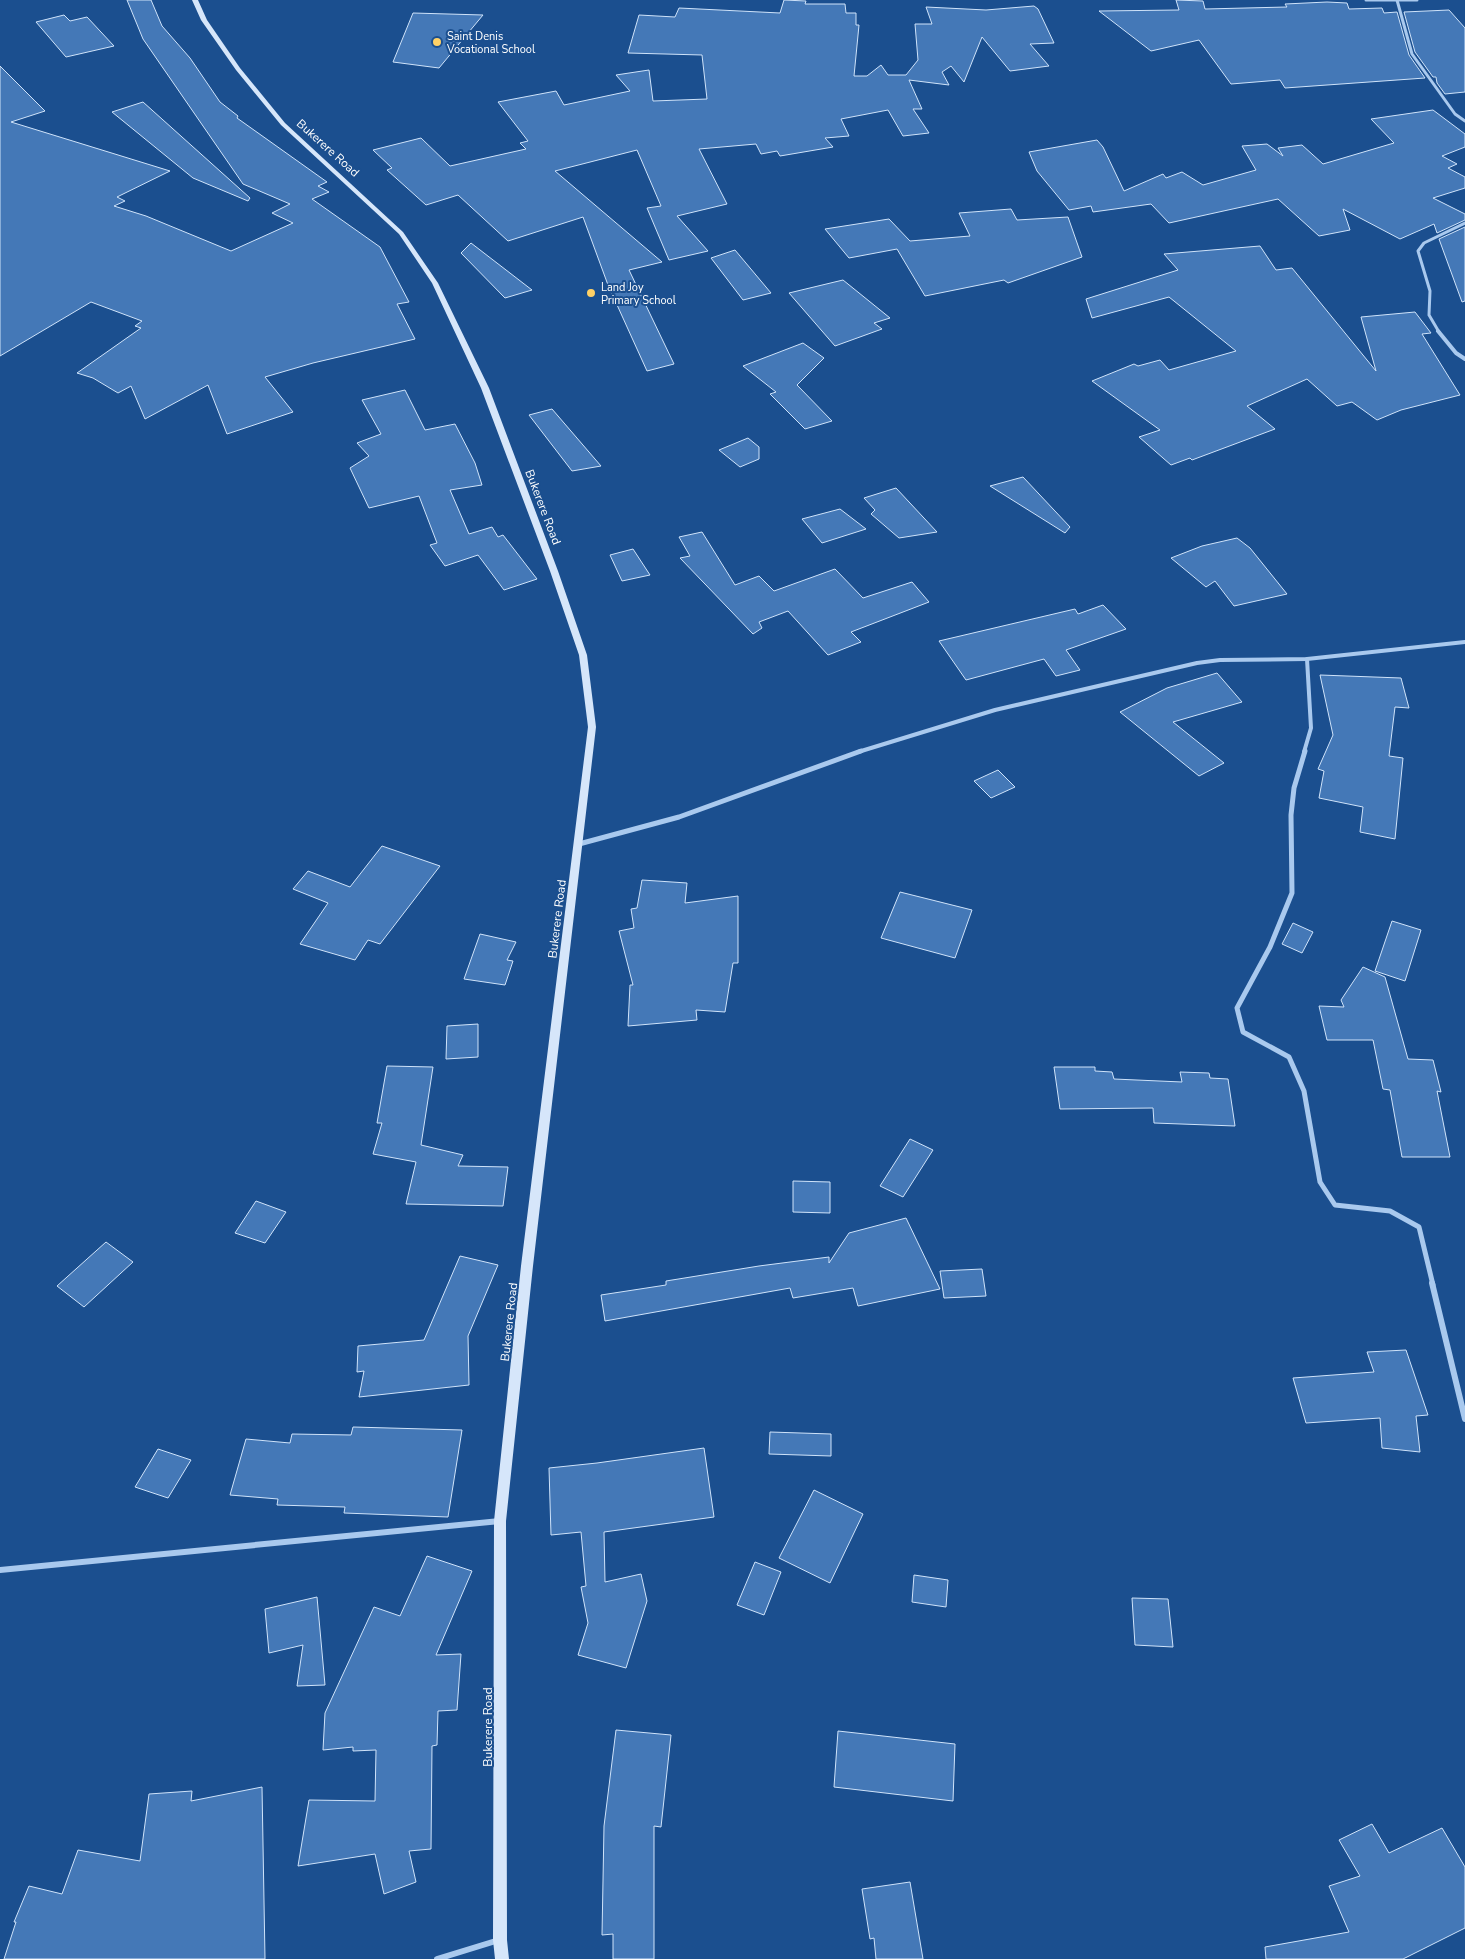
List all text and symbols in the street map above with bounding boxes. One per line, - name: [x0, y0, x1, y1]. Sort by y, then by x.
- place label: Saint Denis Vocational School: [446, 29, 536, 57]
- marker: Saint Denis Vocational School: [431, 36, 443, 48]
- street label: Bukerere Road: [293, 116, 363, 180]
- place label: Land Joy Primary School: [601, 280, 677, 308]
- marker: Land Joy Primary School: [585, 287, 597, 299]
- street label: Bukerere Road: [521, 467, 565, 547]
- street label: Bukerere Road: [544, 879, 570, 959]
- street label: Bukerere Road: [497, 1282, 521, 1362]
- street label: Bukerere Road: [480, 1687, 496, 1767]

